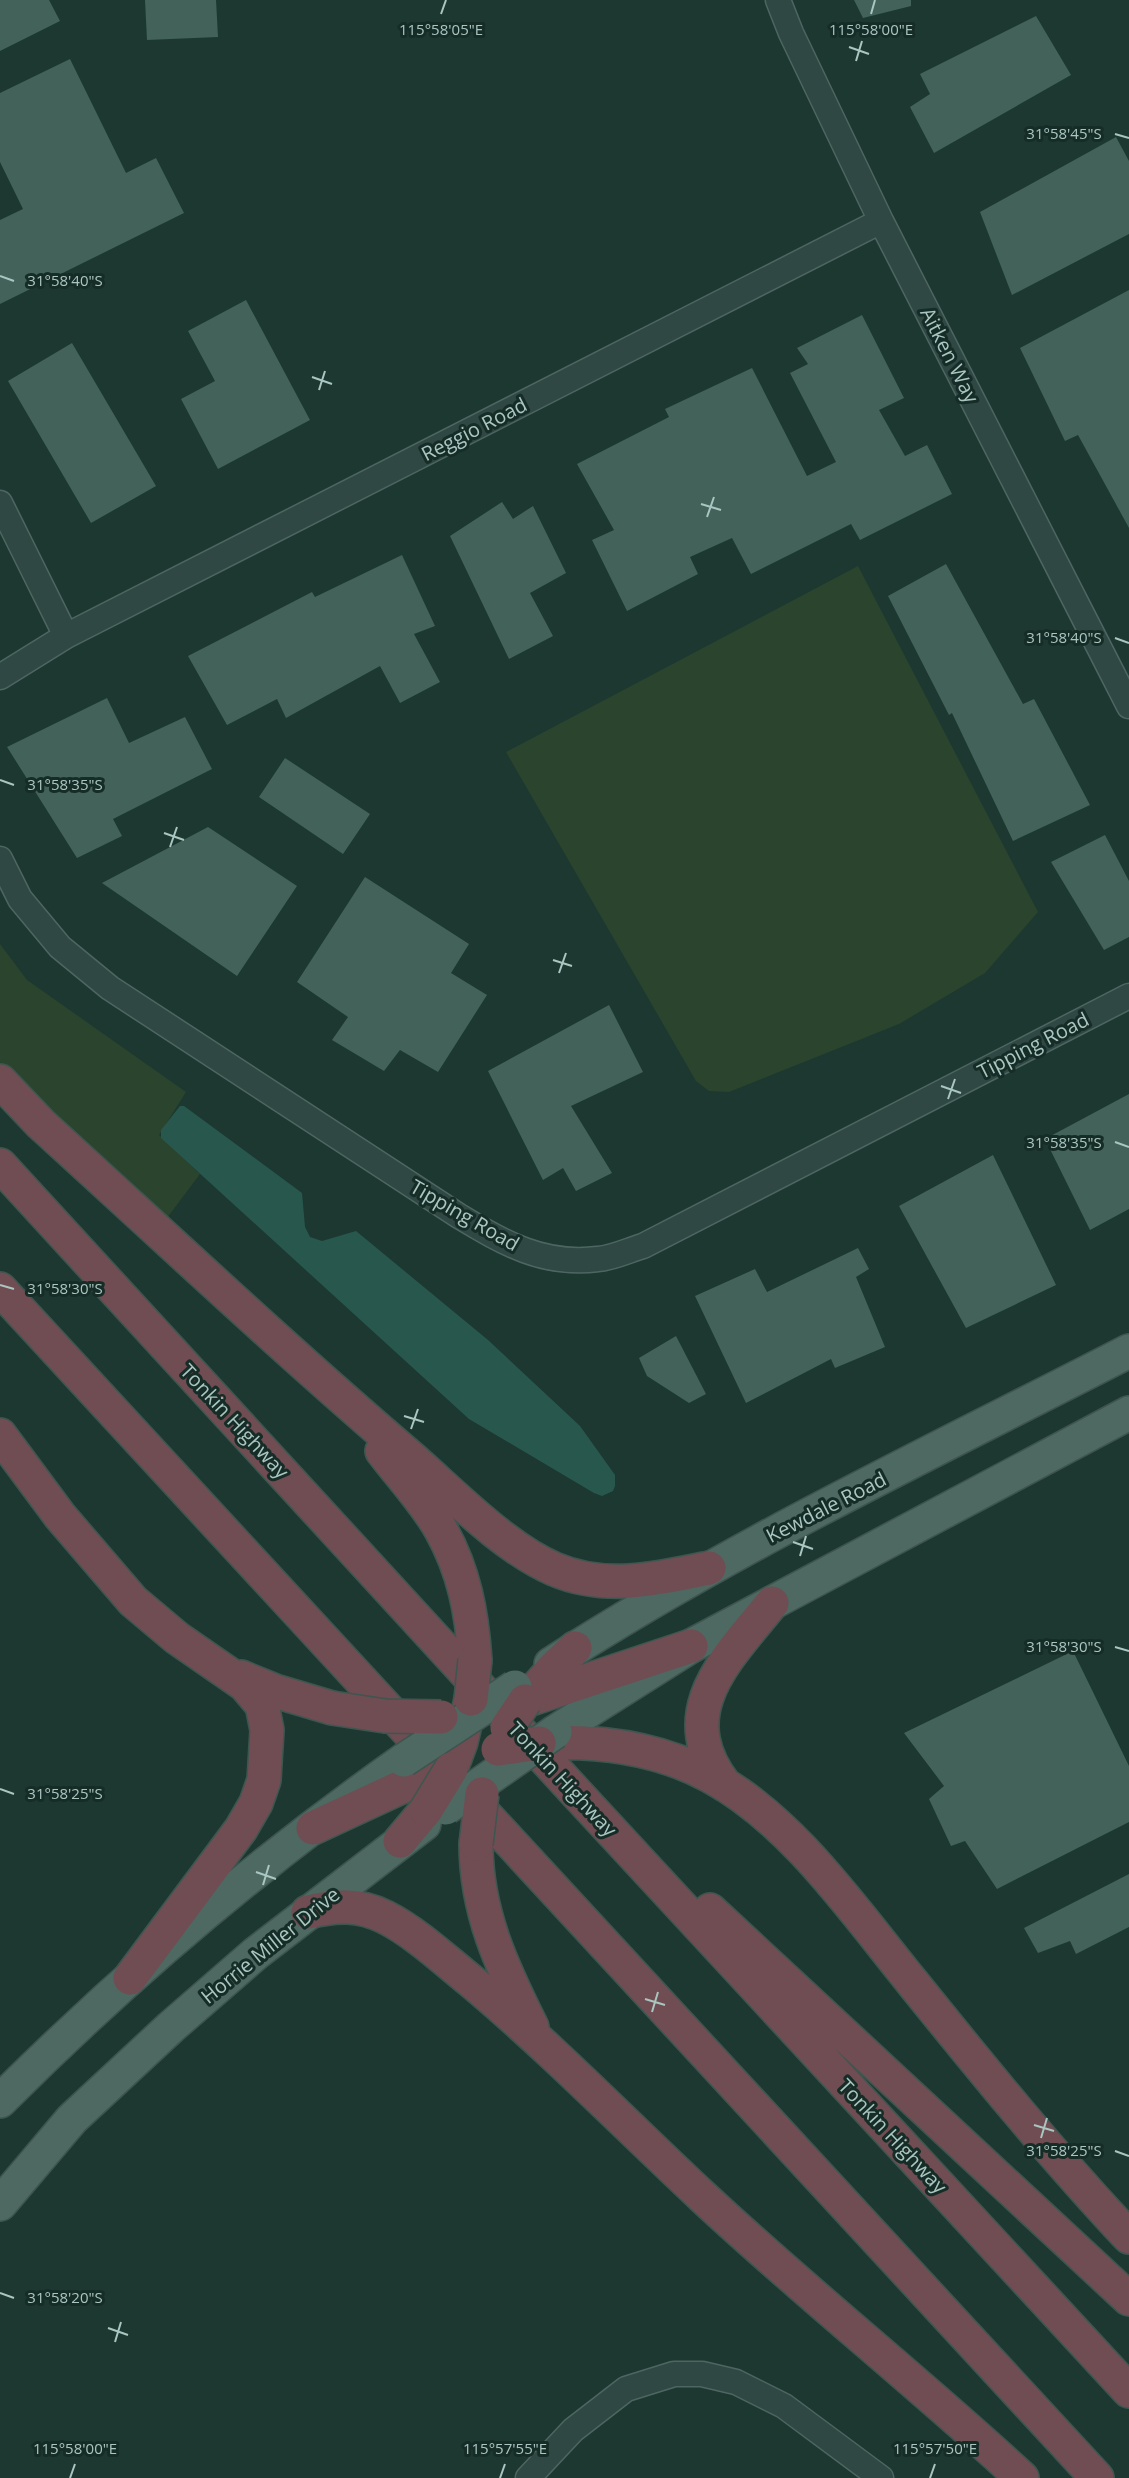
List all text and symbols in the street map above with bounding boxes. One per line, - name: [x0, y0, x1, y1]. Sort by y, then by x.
- text: 115°58'05"E: [399, 19, 483, 39]
- text: 115°58'00"E: [829, 19, 913, 39]
- text: 31°58'45"S: [1026, 123, 1102, 143]
- text: 31°58'40"S: [27, 270, 103, 290]
- street label: Aitken Way: [914, 303, 986, 408]
- street label: Reggio Road: [417, 391, 531, 467]
- text: 31°58'40"S: [1026, 627, 1102, 647]
- text: 31°58'35"S: [27, 774, 103, 794]
- street label: Tipping Road: [973, 1005, 1093, 1085]
- text: 31°58'35"S: [1026, 1132, 1102, 1152]
- street label: Tipping Road: [406, 1173, 524, 1257]
- text: 31°58'30"S: [27, 1278, 103, 1298]
- street label: Tonkin Highway: [175, 1358, 296, 1485]
- street label: Kewdale Road: [761, 1465, 891, 1549]
- text: 31°58'30"S: [1026, 1636, 1102, 1656]
- street label: Tonkin Highway: [503, 1716, 624, 1843]
- text: 31°58'25"S: [27, 1783, 103, 1803]
- street label: Horrie Miller Drive: [195, 1881, 345, 2009]
- street label: Tonkin Highway: [833, 2073, 954, 2200]
- text: 31°58'25"S: [1026, 2140, 1102, 2160]
- text: 31°58'20"S: [27, 2287, 103, 2307]
- text: 115°58'00"E: [33, 2438, 117, 2458]
- text: 115°57'55"E: [463, 2438, 547, 2458]
- text: 115°57'50"E: [893, 2438, 977, 2458]

